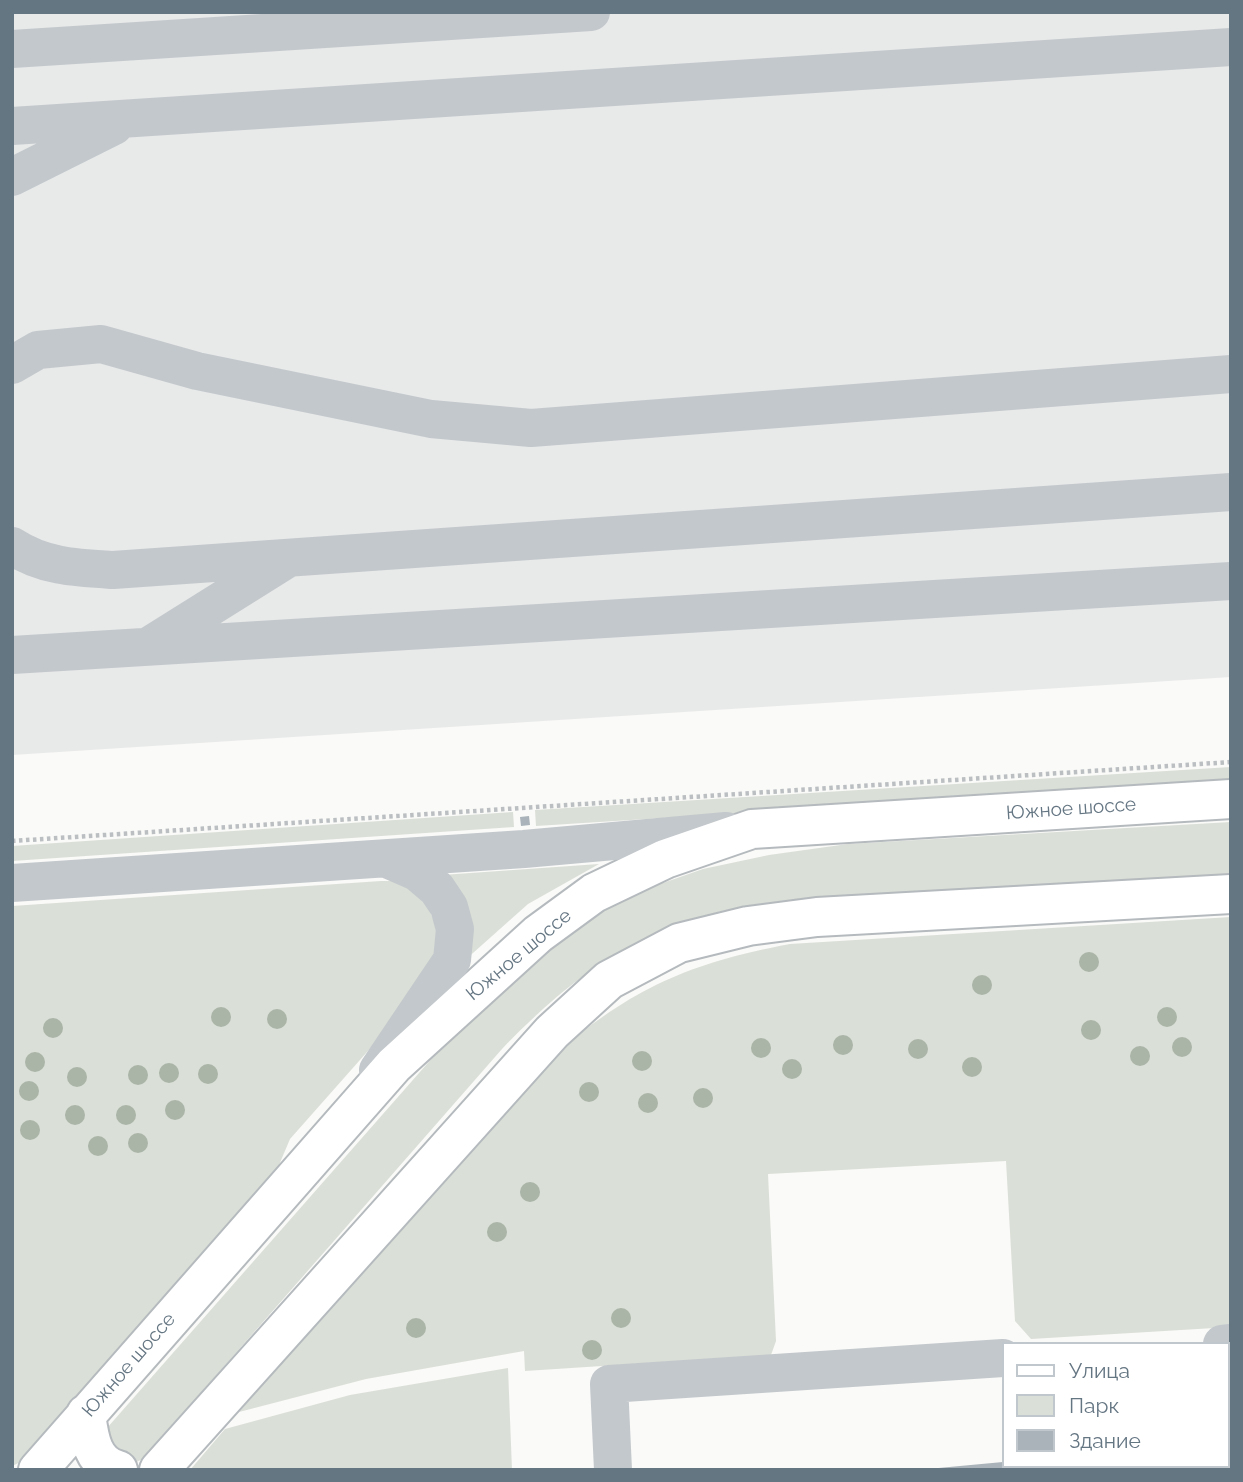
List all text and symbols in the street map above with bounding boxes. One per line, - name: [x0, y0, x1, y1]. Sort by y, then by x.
- street label: Южное шоссе: [1005, 793, 1137, 825]
- street label: Южное шоссе: [462, 904, 576, 1006]
- street label: Южное шоссе: [78, 1308, 180, 1422]
- legend: [1002, 1342, 1229, 1468]
- text: Улица: [1069, 1358, 1130, 1383]
- text: Парк: [1069, 1393, 1119, 1418]
- text: Здание: [1069, 1428, 1141, 1453]

